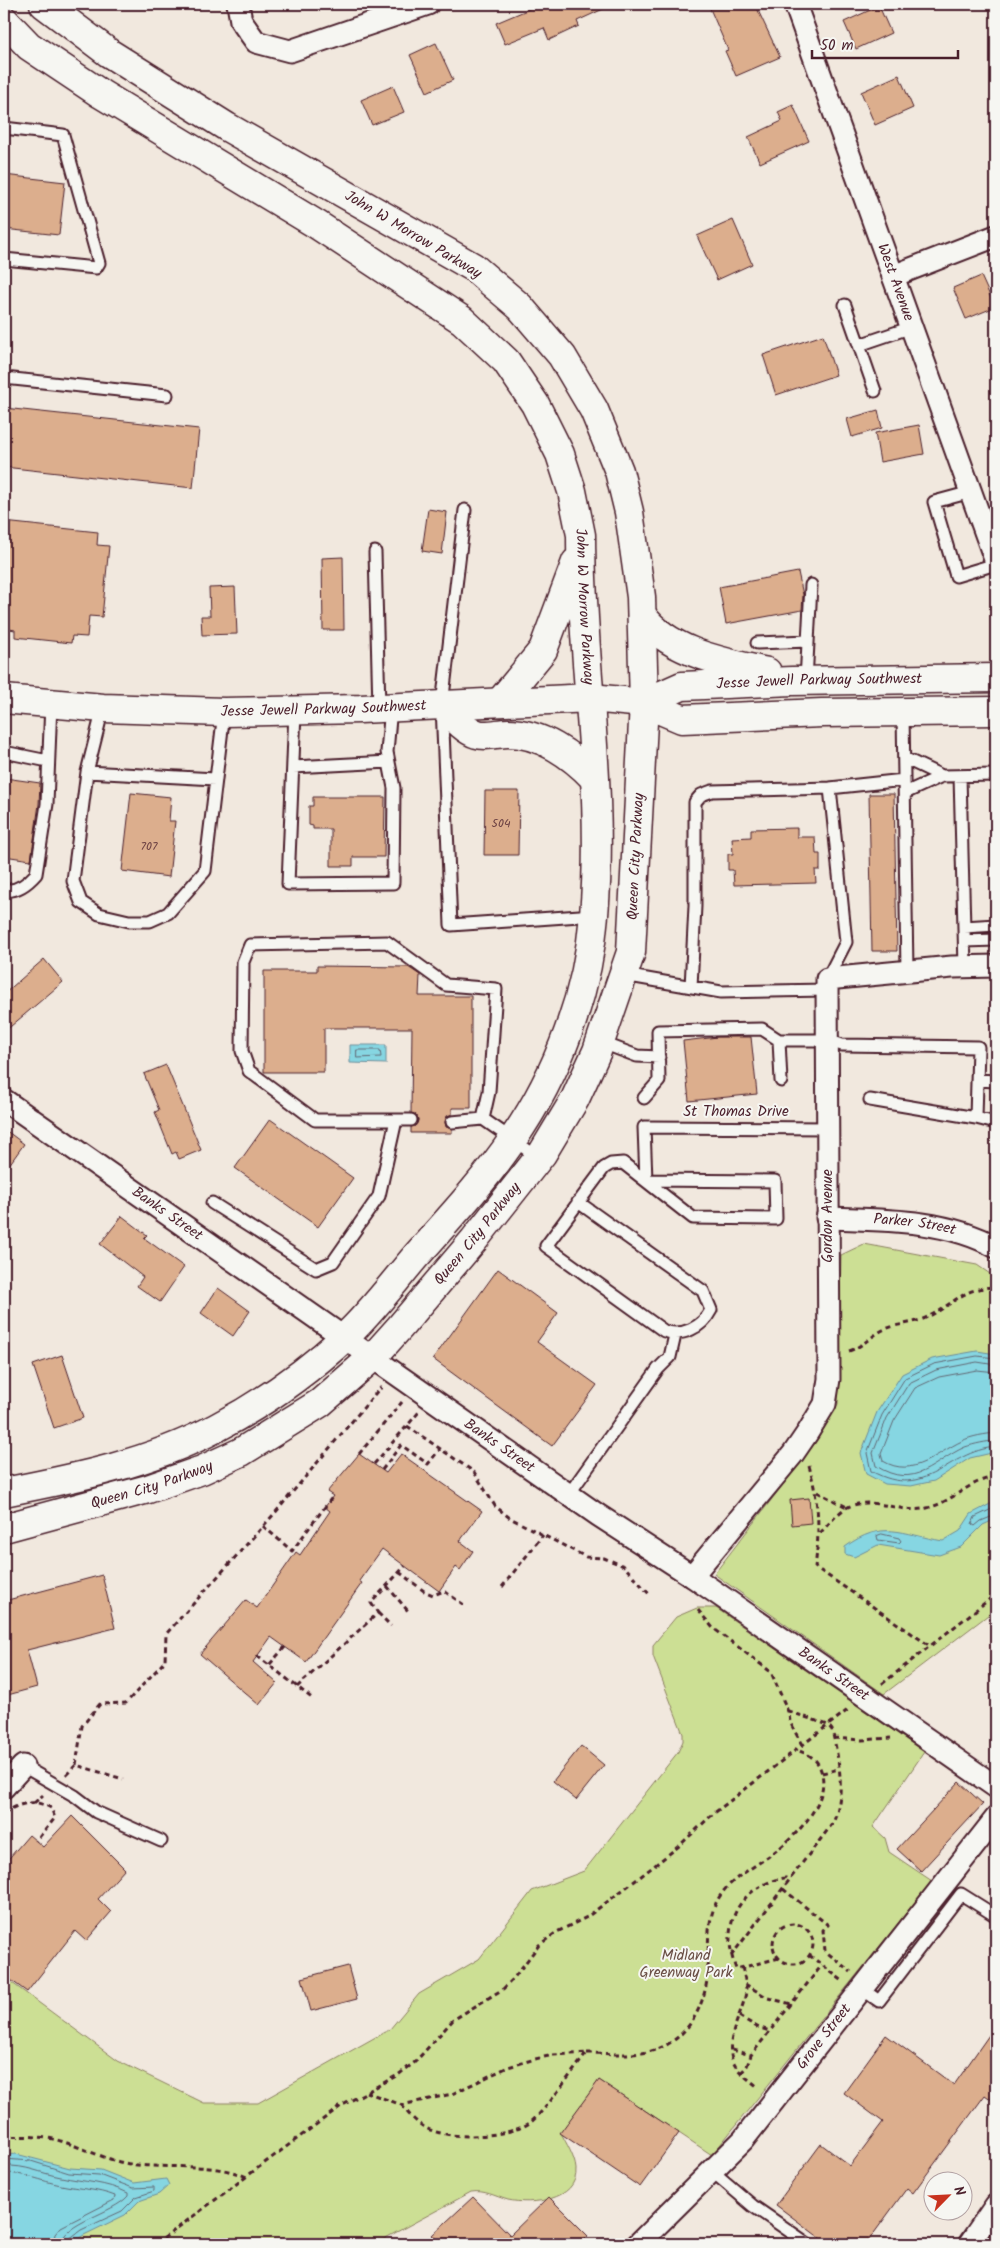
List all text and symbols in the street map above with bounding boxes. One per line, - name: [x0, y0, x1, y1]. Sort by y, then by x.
- scale bar: [812, 28, 959, 60]
- text: 50 m: [820, 34, 854, 58]
- street label: John W Morrow Parkway: [340, 184, 487, 286]
- street label: West Avenue: [870, 240, 920, 325]
- street label: John W Morrow Parkway: [568, 526, 601, 687]
- street label: Jesse Jewell Parkway Southwest: [716, 667, 922, 696]
- street label: Jesse Jewell Parkway Southwest: [220, 694, 427, 724]
- street label: Queen City Parkway: [621, 791, 651, 921]
- house number: 504: [491, 814, 511, 833]
- house number: 707: [140, 837, 158, 856]
- street label: St Thomas Drive: [683, 1100, 789, 1124]
- street label: Gordon Avenue: [816, 1169, 840, 1263]
- street label: Queen City Parkway: [428, 1176, 528, 1291]
- street label: Banks Street: [127, 1181, 208, 1247]
- street label: Parker Street: [873, 1208, 959, 1242]
- street label: Banks Street: [459, 1413, 540, 1479]
- street label: Queen City Parkway: [88, 1454, 218, 1516]
- street label: Banks Street: [793, 1641, 874, 1708]
- park label: Midland Greenway Park: [640, 1944, 733, 1985]
- street label: Grove Street: [790, 1999, 858, 2075]
- north arrow: [922, 2170, 972, 2220]
- text: N: [947, 2183, 971, 2200]

